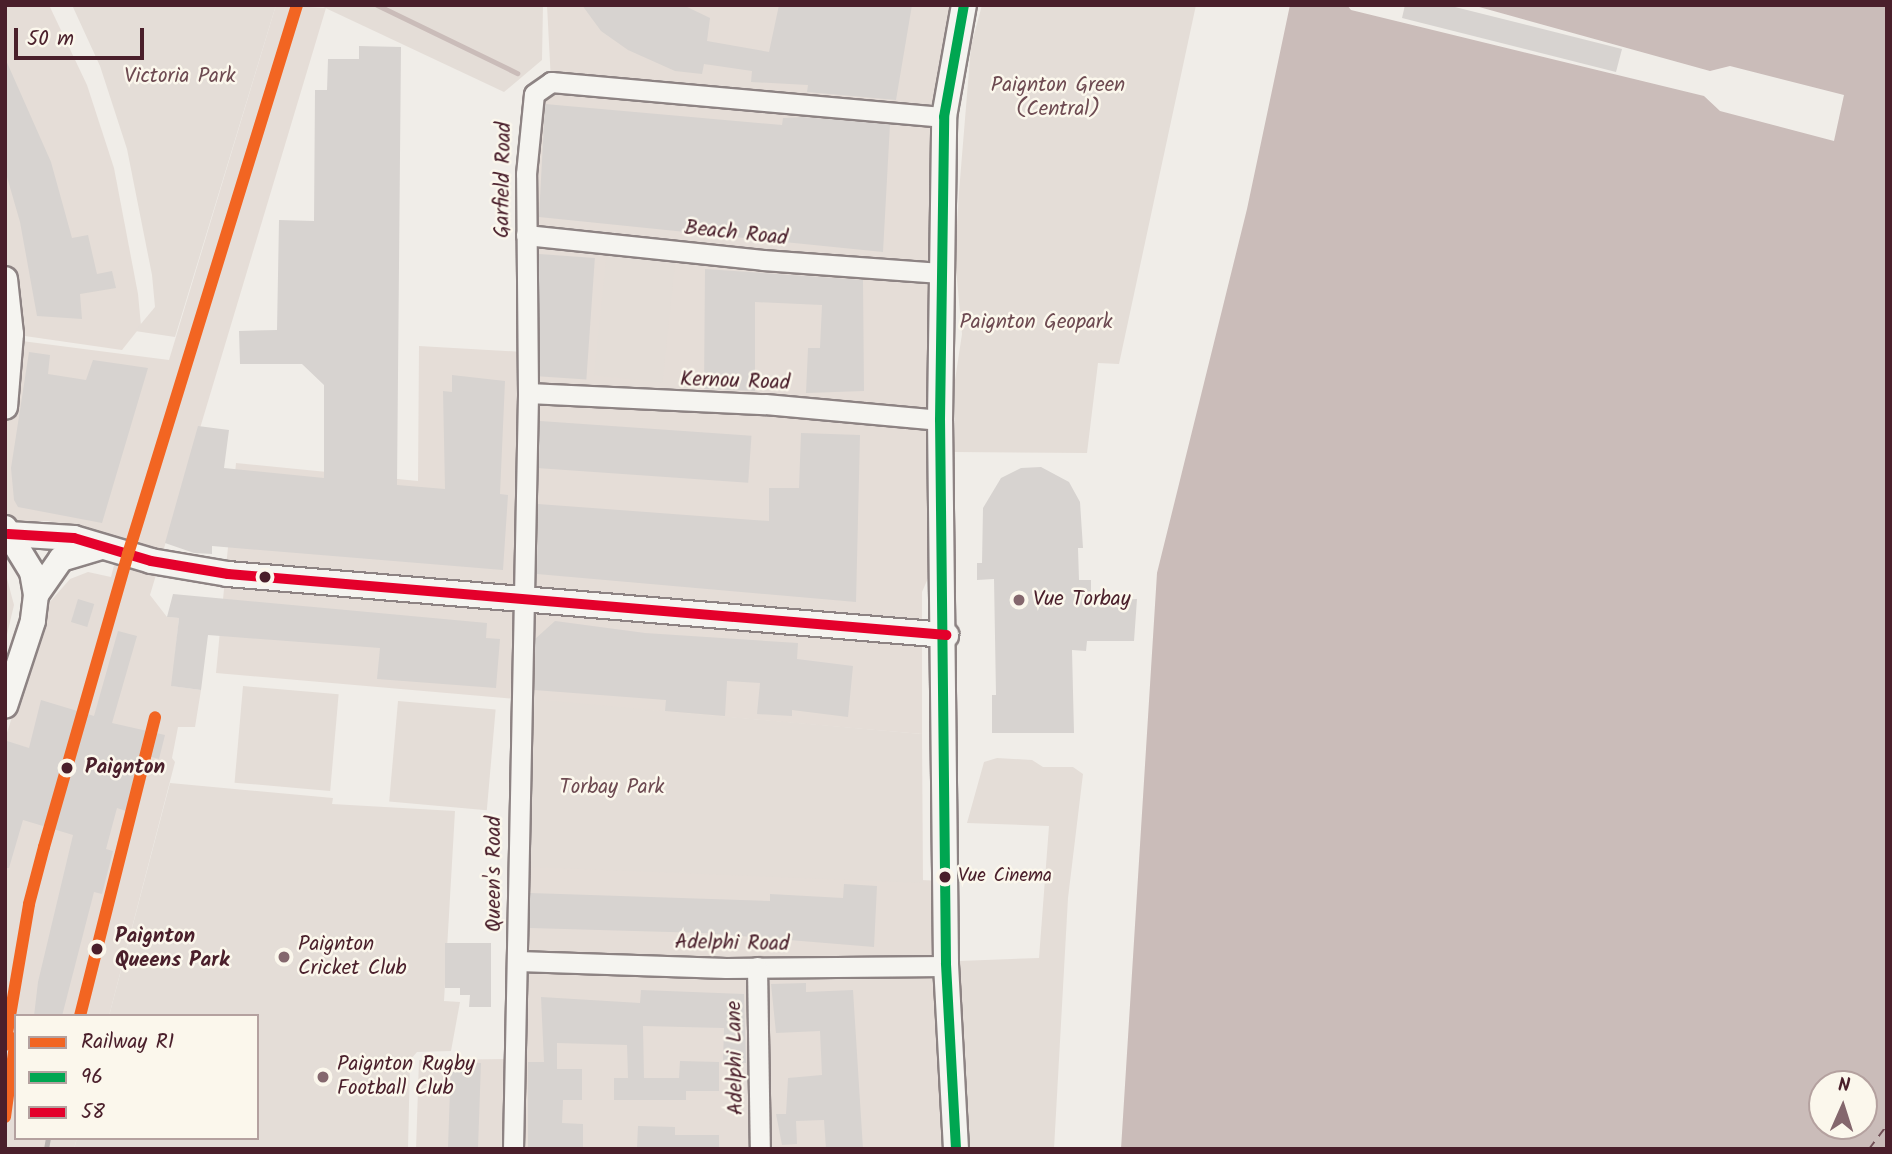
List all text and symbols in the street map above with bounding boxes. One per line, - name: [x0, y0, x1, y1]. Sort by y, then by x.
- scale bar: [18, 14, 147, 58]
- text: 50 m: [27, 23, 74, 56]
- park label: Victoria Park: [124, 64, 236, 90]
- park label: Paignton Green (Central): [991, 73, 1125, 123]
- street label: Garfield Road: [490, 122, 518, 238]
- street label: Beach Road: [683, 216, 789, 252]
- park label: Paignton Geopark: [959, 310, 1113, 336]
- street label: Kernou Road: [680, 367, 790, 397]
- unlabelled marker: [258, 570, 272, 584]
- place label: Vue Torbay: [1033, 587, 1131, 613]
- marker: Vue Torbay: [1011, 592, 1027, 608]
- place label: Paignton: [85, 755, 165, 781]
- marker: Paignton: [55, 756, 79, 780]
- park label: Torbay Park: [560, 775, 664, 801]
- street label: Queen's Road: [482, 816, 508, 932]
- place label: Vue Cinema: [958, 866, 1052, 888]
- marker: Vue Cinema: [938, 870, 952, 884]
- place label: Paignton Queens Park: [115, 924, 229, 974]
- street label: Adelphi Road: [674, 930, 790, 958]
- place label: Paignton Cricket Club: [298, 932, 407, 982]
- marker: Paignton Queens Park: [85, 937, 109, 961]
- marker: Paignton Cricket Club: [276, 949, 292, 965]
- street label: Adelphi Lane: [722, 1001, 750, 1115]
- legend: [14, 1014, 259, 1140]
- text: Railway R1: [81, 1026, 174, 1059]
- place label: Paignton Rugby Football Club: [337, 1052, 475, 1102]
- text: 96: [81, 1061, 103, 1094]
- marker: Paignton Rugby Football Club: [315, 1069, 331, 1085]
- north arrow: [1808, 1070, 1878, 1140]
- text: N: [1837, 1071, 1851, 1101]
- text: 58: [81, 1096, 105, 1129]

